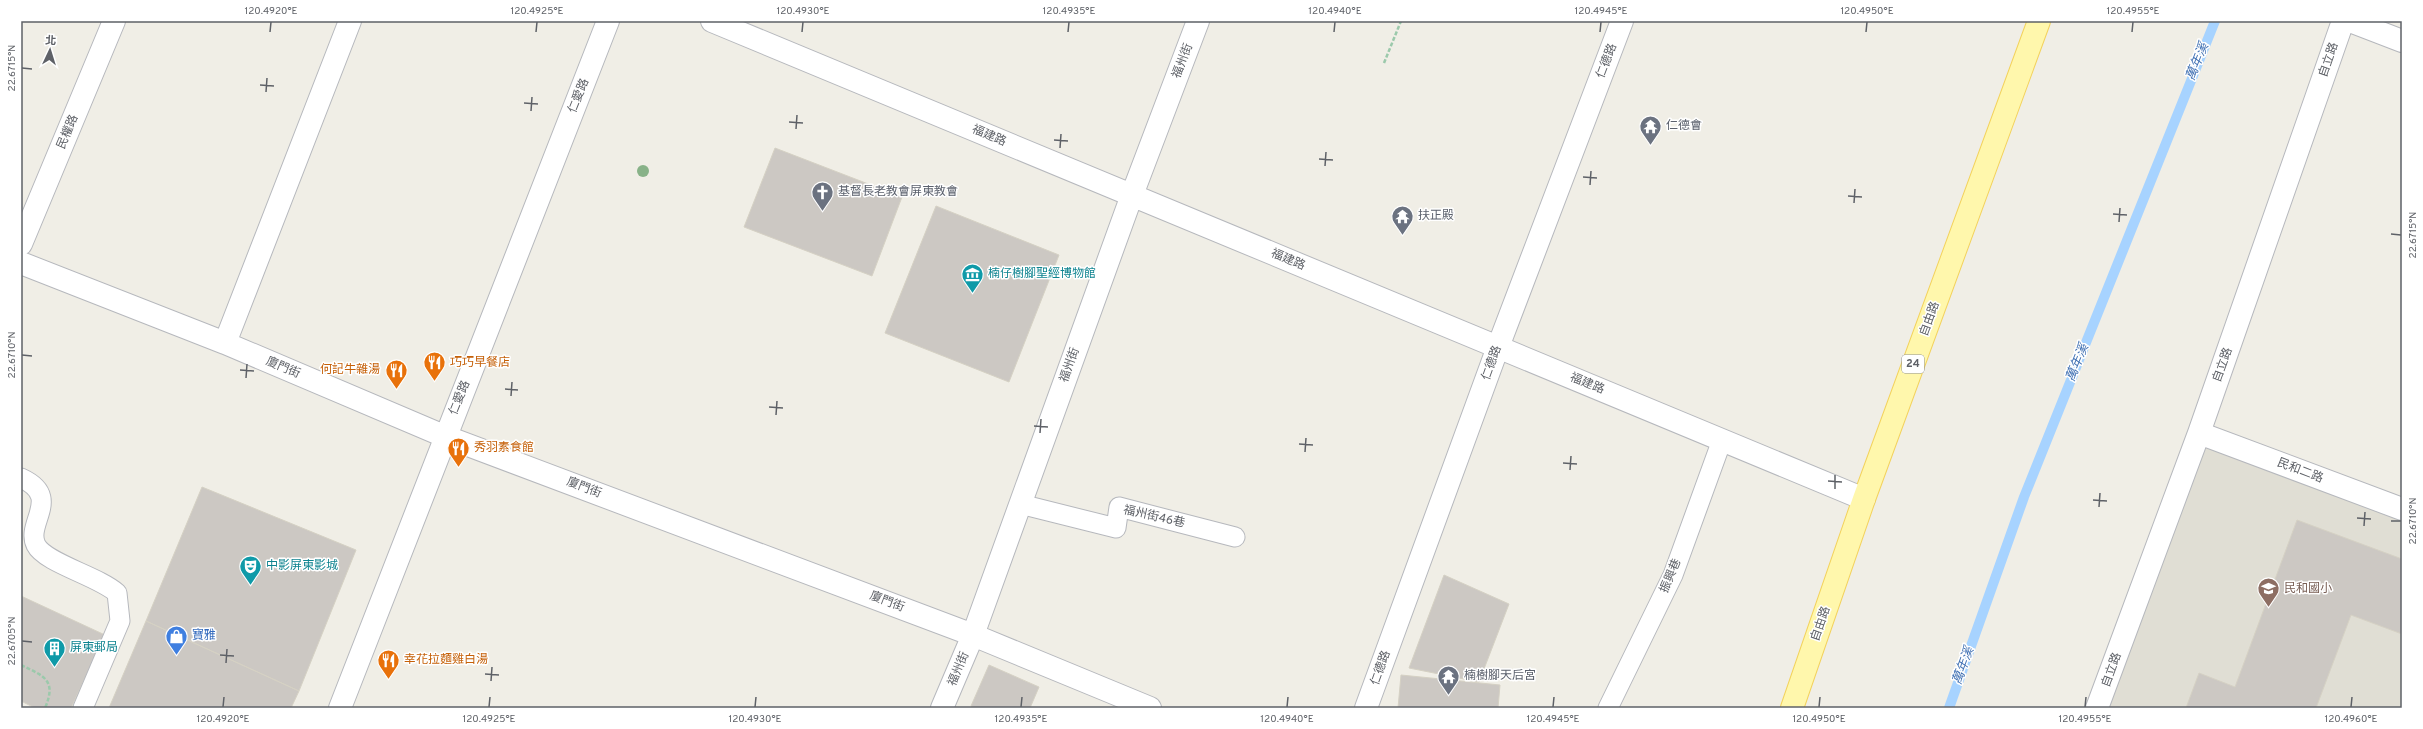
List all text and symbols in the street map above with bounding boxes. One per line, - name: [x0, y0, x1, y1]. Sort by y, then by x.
- text: 120.4920°E: [244, 5, 298, 18]
- text: 120.4925°E: [511, 5, 563, 18]
- text: 120.4930°E: [777, 5, 829, 18]
- text: 120.4935°E: [1043, 5, 1095, 18]
- text: 120.4940°E: [1308, 5, 1362, 18]
- text: 120.4945°E: [1574, 5, 1628, 18]
- text: 120.4950°E: [1840, 5, 1894, 18]
- text: 120.4955°E: [2106, 5, 2160, 18]
- north arrow: [30, 30, 70, 70]
- text: 北: [45, 34, 57, 48]
- water label: 萬年溪: [2183, 39, 2213, 83]
- street label: 自立路: [2316, 40, 2342, 80]
- street label: 福州街: [1169, 41, 1197, 81]
- street label: 仁德路: [1593, 41, 1621, 81]
- text: 22.6715°N: [6, 45, 19, 91]
- street label: 仁愛路: [565, 76, 593, 116]
- street label: 民權路: [54, 112, 82, 152]
- temple icon: 仁德會: [1638, 113, 1664, 146]
- place label: 仁德會: [1666, 118, 1702, 134]
- street label: 福建路: [969, 122, 1009, 150]
- church icon: 基督長老教會屏東教會: [810, 179, 836, 212]
- place label: 基督長老教會屏東教會: [838, 184, 958, 200]
- temple icon: 扶正殿: [1389, 203, 1415, 236]
- place label: 扶正殿: [1418, 208, 1454, 224]
- text: 22.6715°N: [2407, 212, 2420, 258]
- street label: 福建路: [1268, 246, 1308, 274]
- museum icon: 楠仔樹腳聖經博物館: [959, 261, 985, 294]
- place label: 楠仔樹腳聖經博物館: [988, 266, 1096, 282]
- street label: 自由路: [1916, 299, 1944, 339]
- text: 22.6710°N: [6, 332, 19, 378]
- water label: 萬年溪: [2063, 340, 2093, 384]
- street label: 仁德路: [1478, 343, 1506, 383]
- street label: 福州街: [1056, 345, 1084, 385]
- street label: 自立路: [2209, 345, 2237, 385]
- restaurant icon: 巧巧早餐店: [421, 350, 447, 383]
- street label: 廈門街: [263, 354, 303, 382]
- place label: 巧巧早餐店: [450, 355, 510, 371]
- road number: 24: [1902, 355, 1924, 373]
- restaurant icon: 何記牛雜湯: [383, 357, 409, 390]
- place label: 何記牛雜湯: [320, 362, 380, 378]
- street label: 福建路: [1567, 370, 1607, 398]
- street label: 仁愛路: [446, 378, 474, 418]
- restaurant icon: 秀羽素食館: [446, 435, 472, 468]
- place label: 秀羽素食館: [474, 440, 534, 456]
- street label: 民和二路: [2275, 455, 2325, 487]
- street label: 廈門街: [564, 474, 604, 502]
- text: 22.6710°N: [2407, 498, 2420, 544]
- street label: 福州街46巷: [1122, 502, 1186, 532]
- theatre icon: 中影屏東影城: [238, 553, 264, 586]
- street label: 振興巷: [1657, 556, 1685, 596]
- place label: 中影屏東影城: [266, 558, 338, 574]
- school or university icon: 民和國小: [2255, 576, 2281, 609]
- place label: 民和國小: [2284, 581, 2332, 597]
- street label: 廈門街: [867, 588, 907, 616]
- street label: 自由路: [1808, 604, 1834, 644]
- text: 22.6705°N: [6, 617, 19, 665]
- shop icon: 寶雅: [164, 623, 190, 656]
- place label: 寶雅: [192, 628, 216, 644]
- building icon: 屏東郵局: [42, 635, 68, 668]
- place label: 屏東郵局: [70, 640, 118, 656]
- water label: 萬年溪: [1950, 643, 1979, 687]
- restaurant icon: 幸花拉麵雞白湯: [375, 647, 401, 680]
- street label: 仁德路: [1367, 648, 1395, 688]
- street label: 福州街: [945, 649, 973, 689]
- street label: 自立路: [2098, 650, 2126, 690]
- place label: 幸花拉麵雞白湯: [404, 652, 488, 668]
- temple icon: 楠樹腳天后宮: [1436, 663, 1462, 696]
- place label: 楠樹腳天后宮: [1464, 668, 1536, 684]
- text: 120.4920°E: [196, 713, 250, 726]
- text: 120.4925°E: [463, 713, 515, 726]
- text: 120.4930°E: [729, 713, 781, 726]
- text: 120.4935°E: [995, 713, 1047, 726]
- text: 120.4940°E: [1260, 713, 1314, 726]
- text: 120.4945°E: [1526, 713, 1580, 726]
- text: 120.4950°E: [1792, 713, 1846, 726]
- text: 120.4955°E: [2058, 713, 2112, 726]
- text: 120.4960°E: [2324, 713, 2378, 726]

